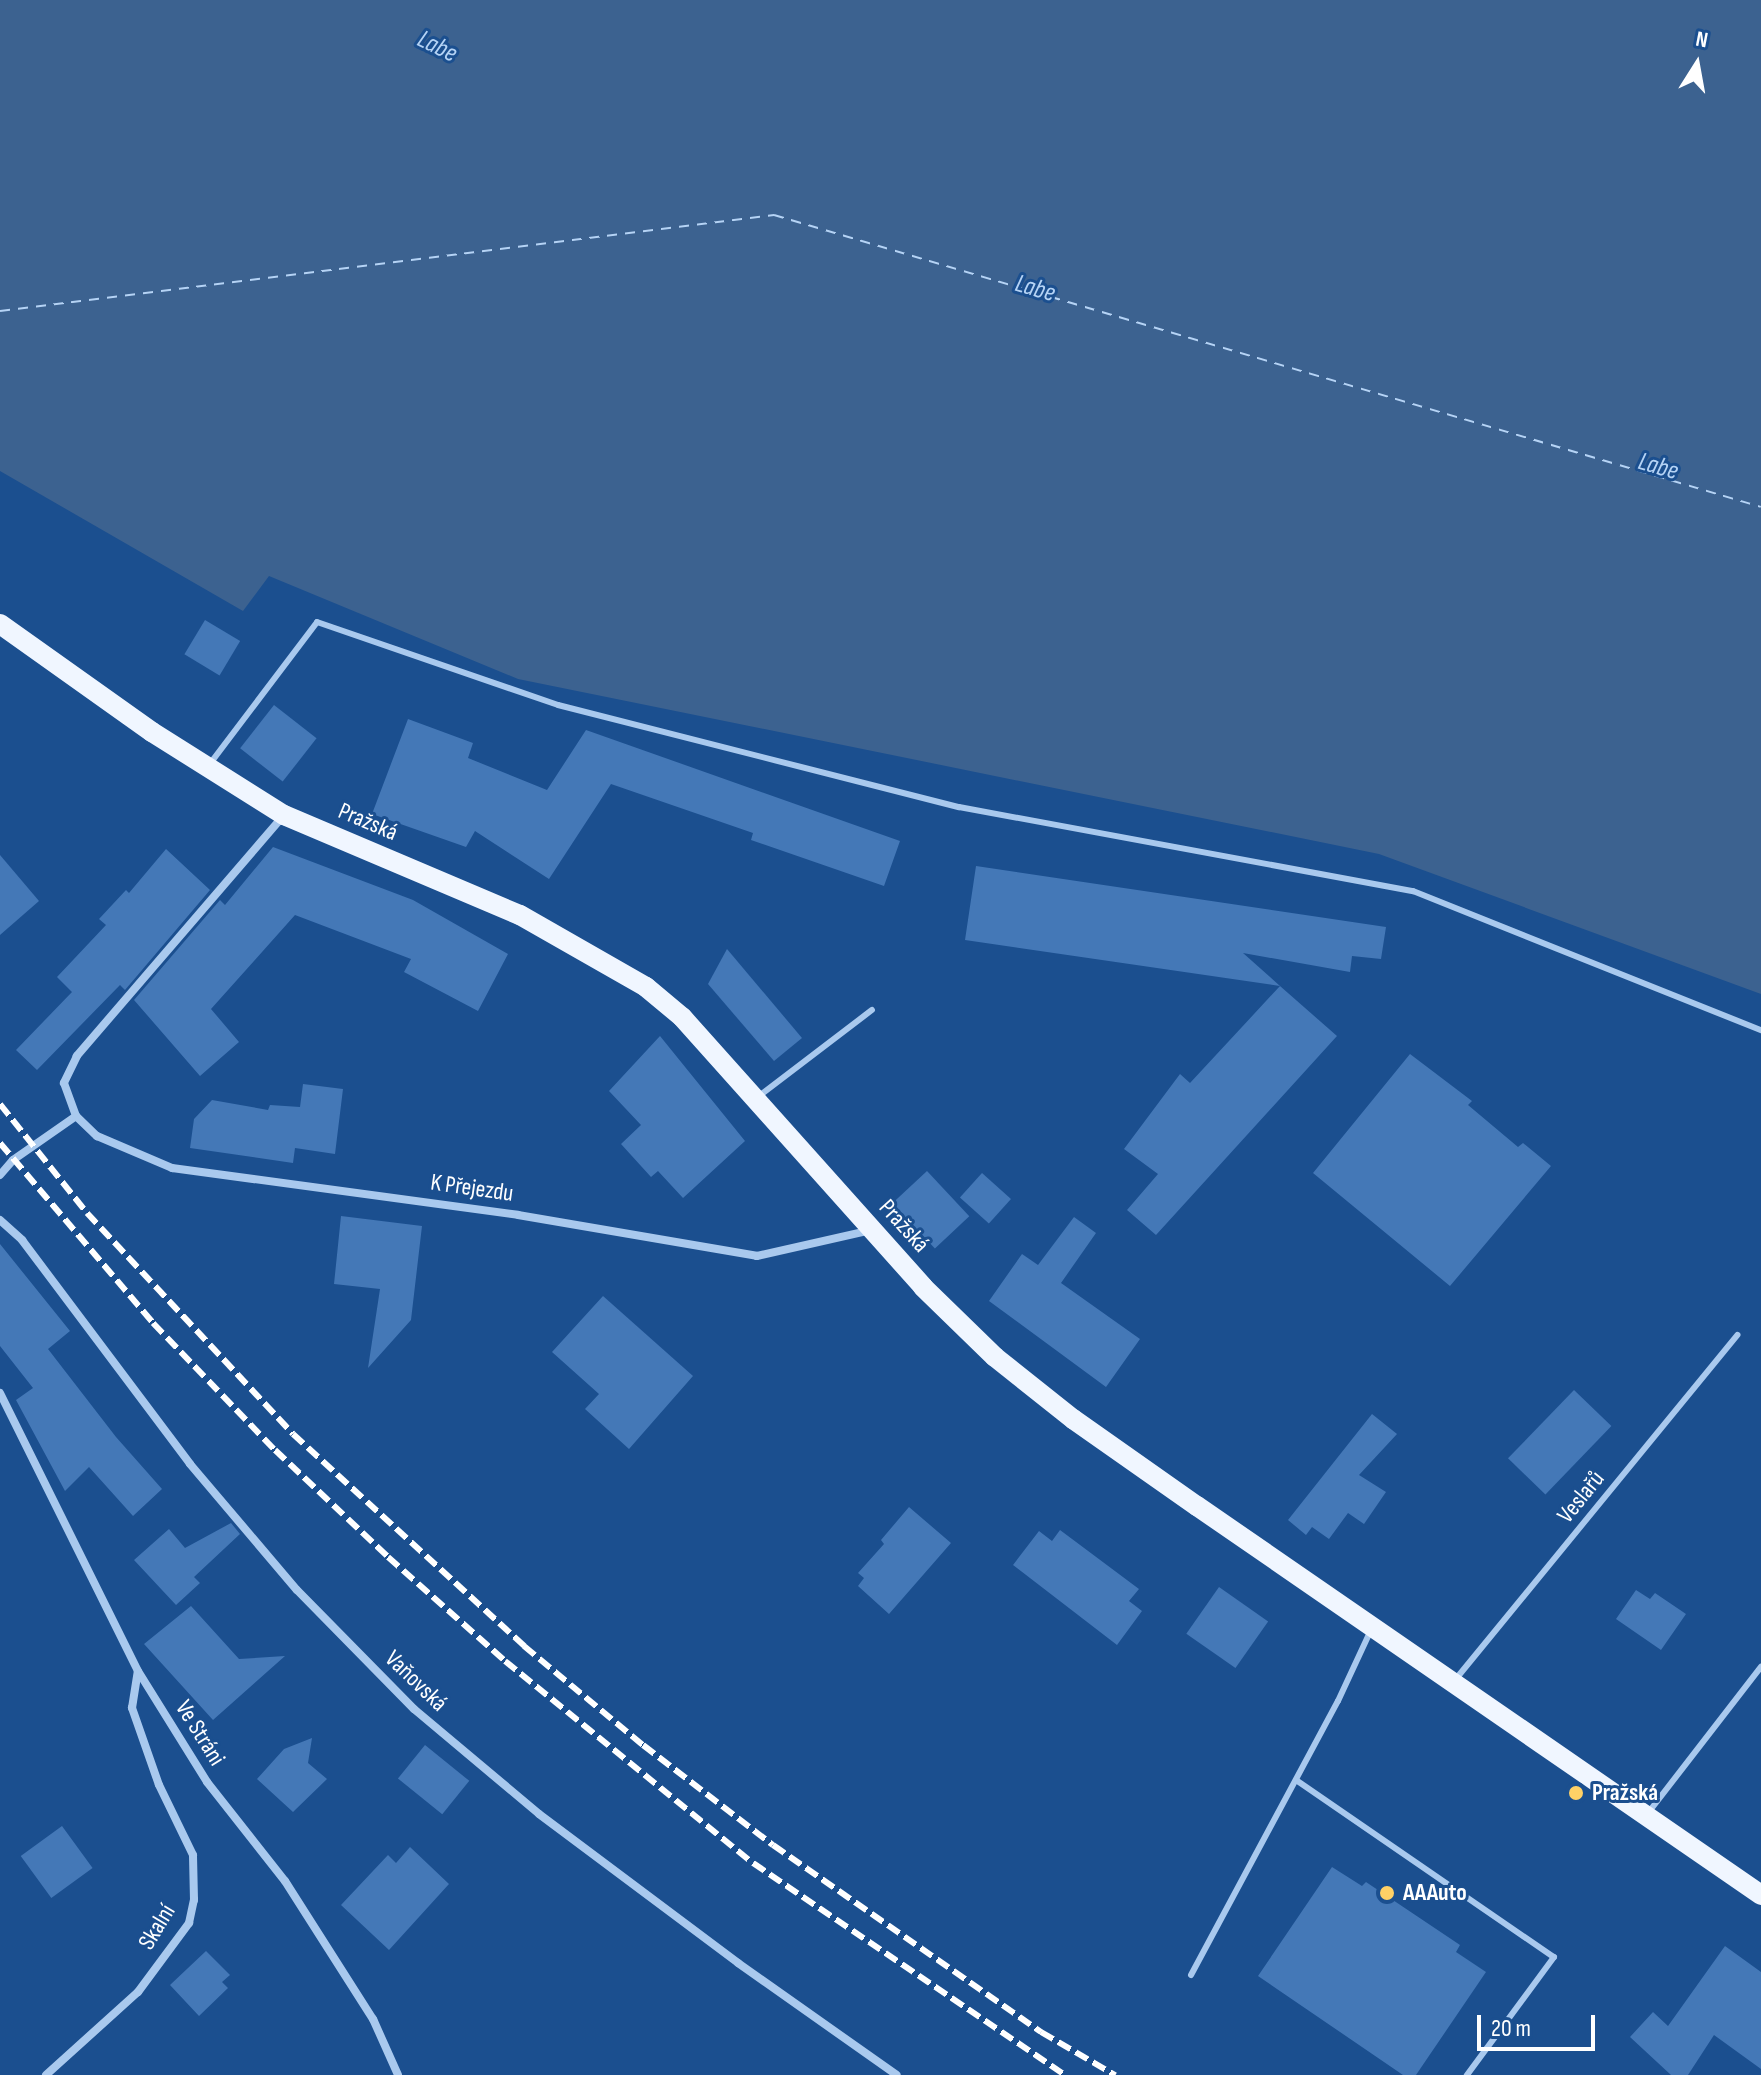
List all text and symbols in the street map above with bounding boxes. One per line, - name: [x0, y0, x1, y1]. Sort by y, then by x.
- water label: Labe: [412, 24, 462, 70]
- north arrow: [1657, 24, 1737, 104]
- text: N: [1693, 26, 1710, 54]
- water label: Labe: [1011, 268, 1059, 310]
- water label: Labe: [1634, 446, 1682, 488]
- street label: Pražská: [334, 797, 402, 847]
- street label: K Přejezdu: [429, 1168, 515, 1208]
- street label: Pražská: [873, 1194, 935, 1258]
- street label: Veslařů: [1551, 1465, 1611, 1529]
- street label: Vaňovská: [379, 1644, 453, 1718]
- street label: Ve Stráni: [169, 1695, 231, 1771]
- place label: Pražská: [1592, 1779, 1658, 1807]
- marker: Pražská: [1567, 1784, 1585, 1802]
- place label: AAAuto: [1403, 1879, 1467, 1907]
- marker: AAAuto: [1378, 1884, 1396, 1902]
- street label: Skalní: [132, 1899, 182, 1955]
- scale bar: [1481, 1999, 1599, 2049]
- text: 20 m: [1491, 2014, 1531, 2043]

